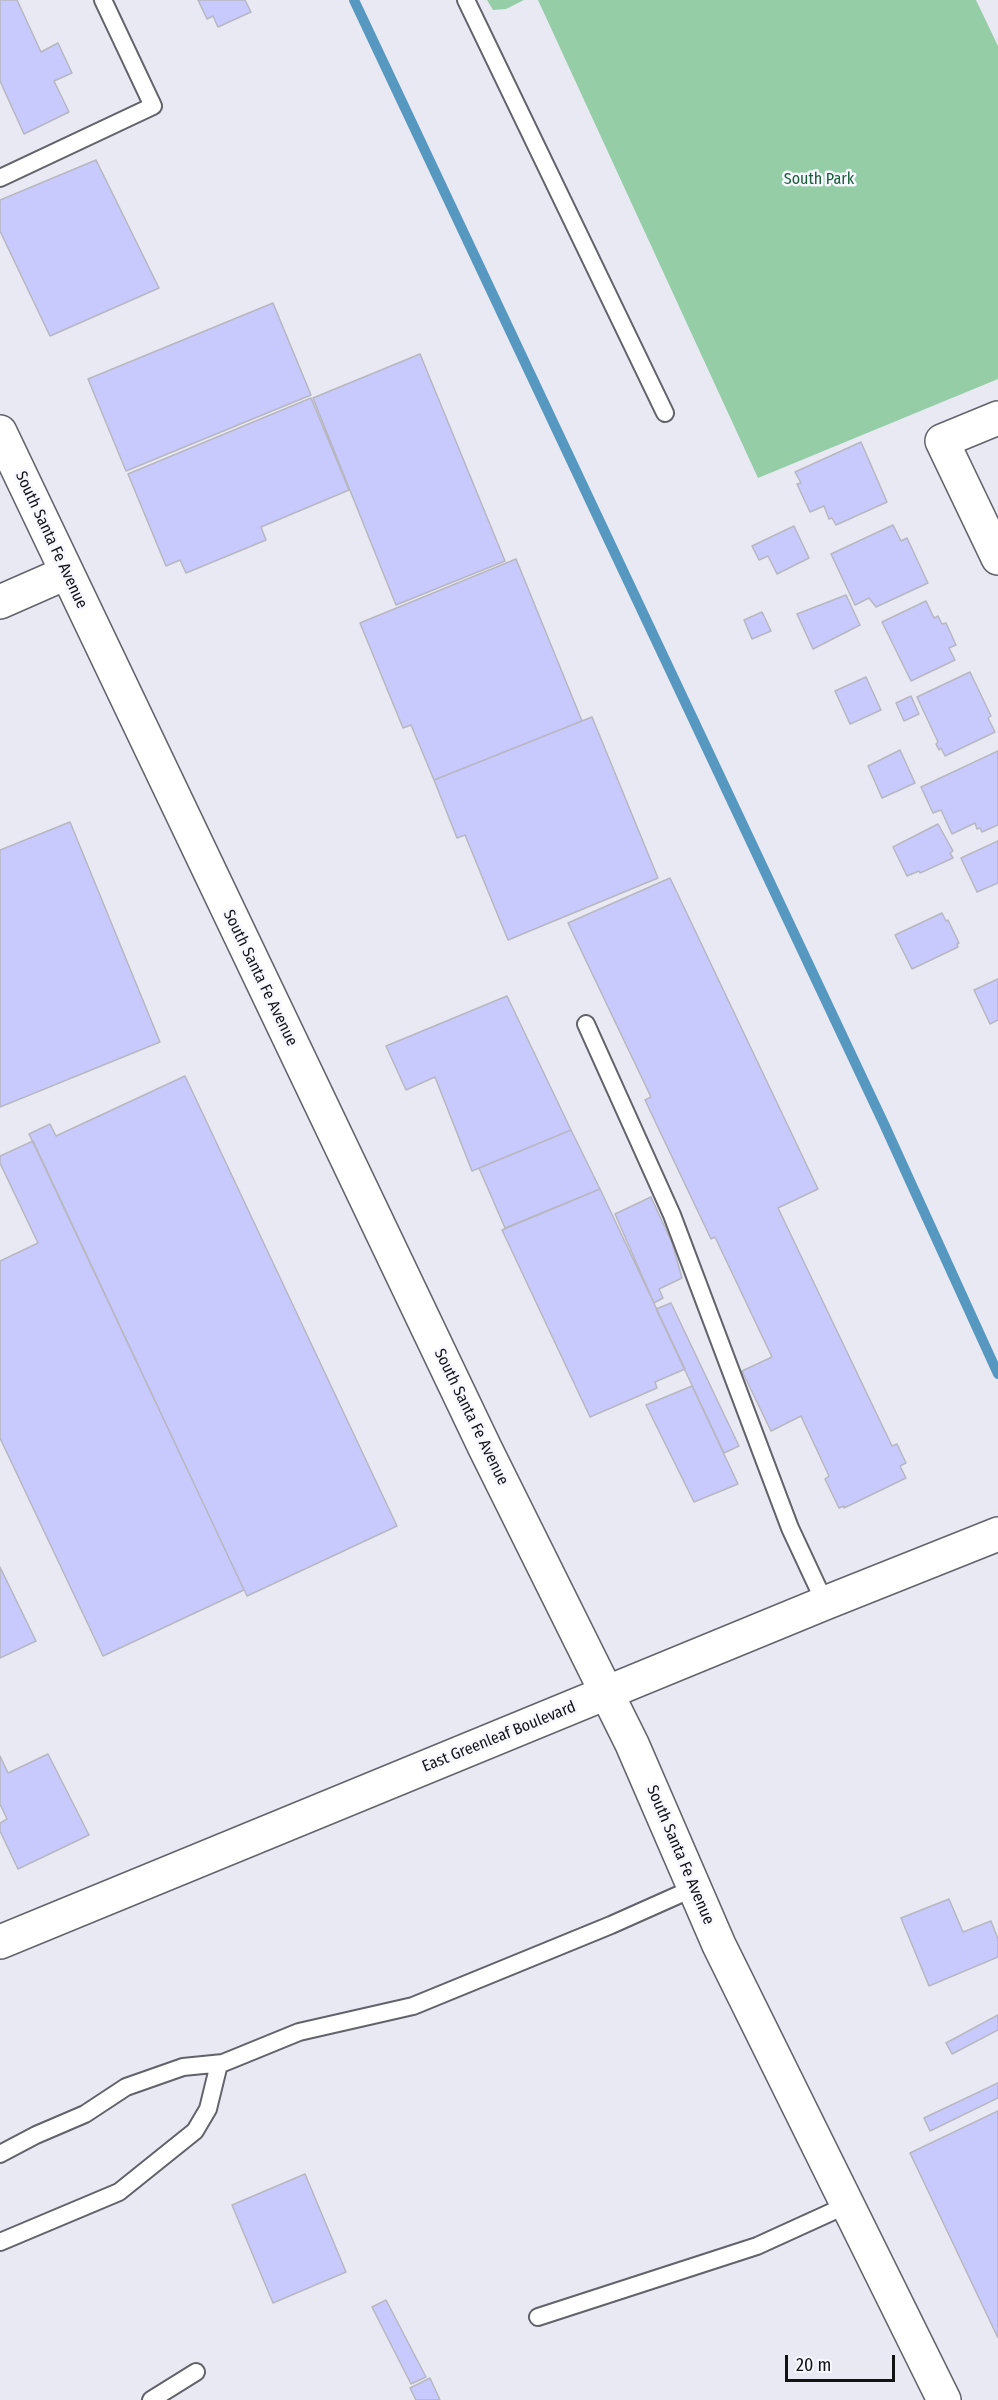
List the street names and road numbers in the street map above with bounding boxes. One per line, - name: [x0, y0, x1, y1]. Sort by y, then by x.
- street label: South Santa Fe Avenue: [11, 468, 91, 612]
- street label: South Santa Fe Avenue: [219, 907, 301, 1049]
- street label: South Santa Fe Avenue: [430, 1346, 512, 1488]
- street label: East Greenleaf Boulevard: [419, 1697, 579, 1777]
- street label: South Santa Fe Avenue: [642, 1783, 718, 1927]

